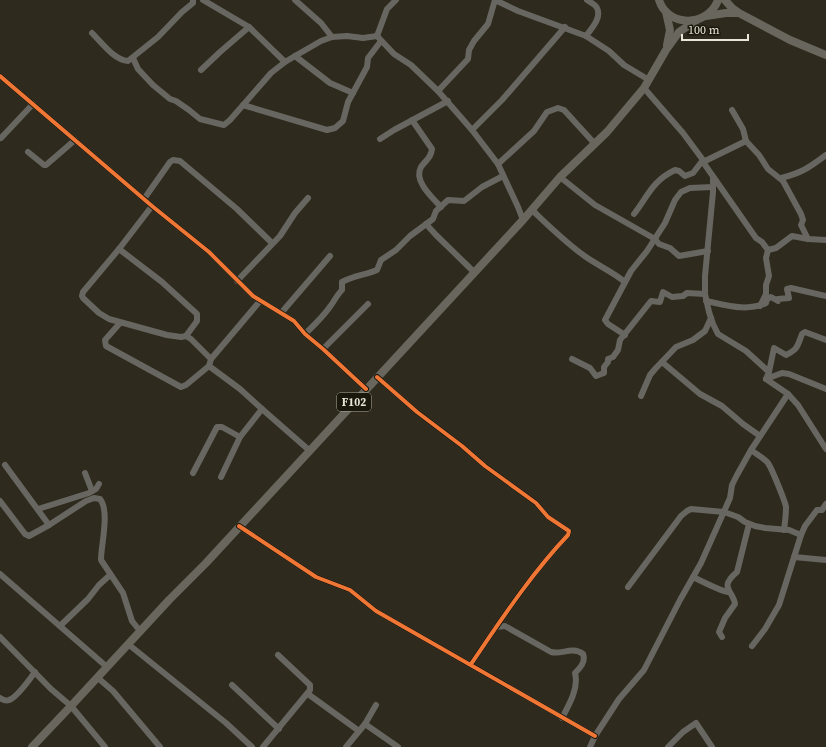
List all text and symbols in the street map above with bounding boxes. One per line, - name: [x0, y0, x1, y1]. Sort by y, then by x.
- scale bar: [682, 16, 748, 42]
- text: 100 m: [688, 22, 720, 38]
- road number: F102: [337, 393, 371, 411]

